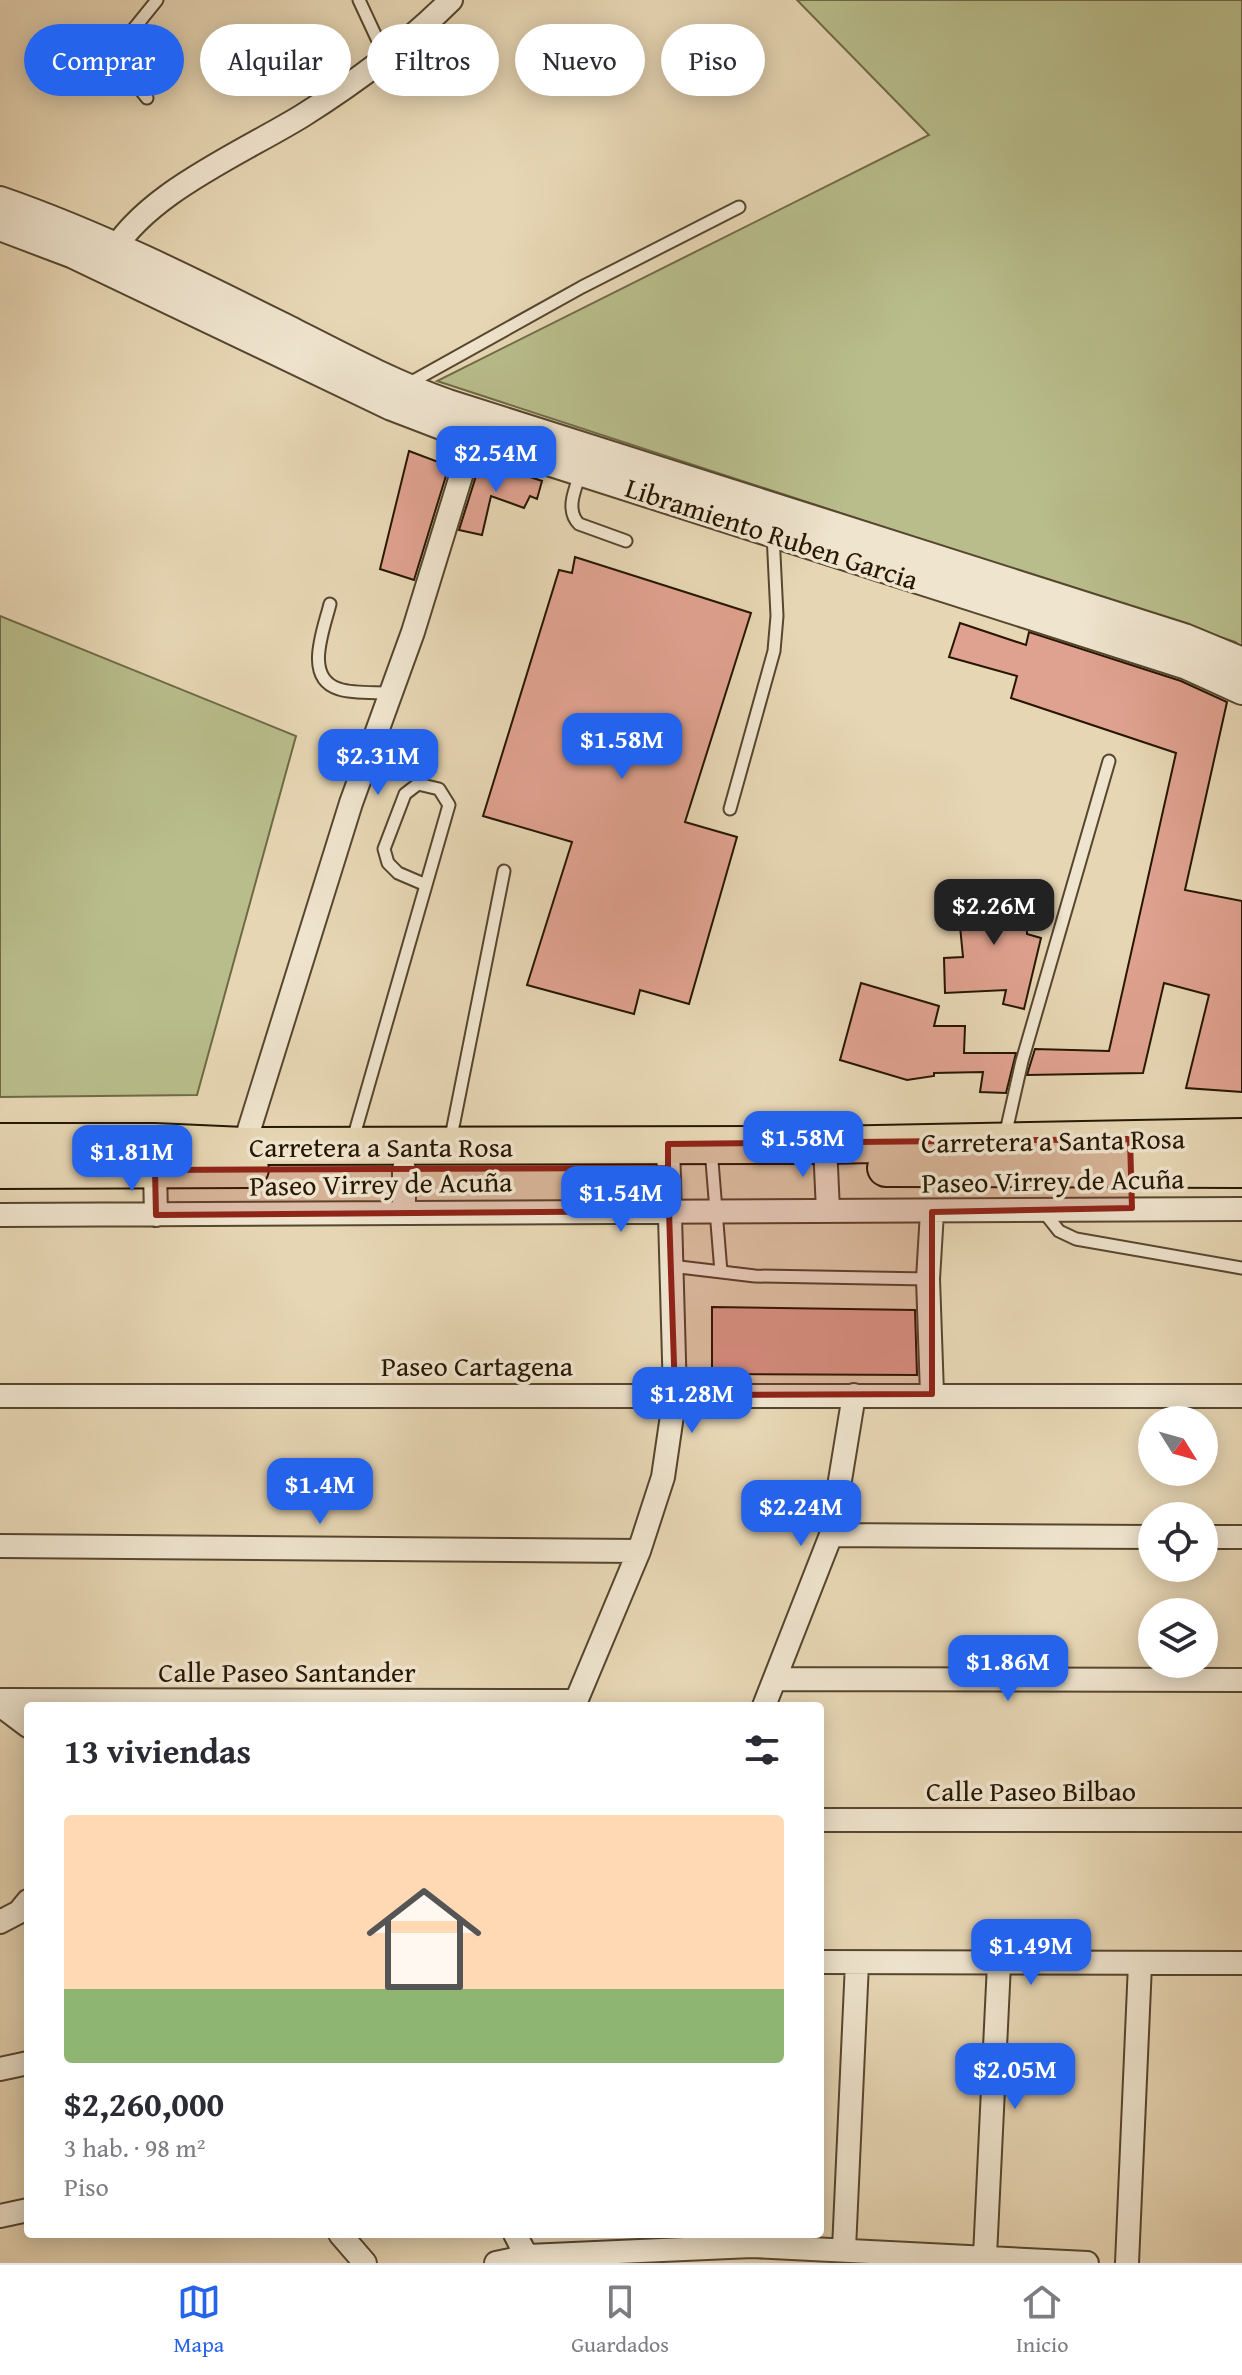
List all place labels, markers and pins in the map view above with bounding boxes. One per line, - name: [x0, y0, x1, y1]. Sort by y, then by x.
- pin: $2.54M: [431, 426, 561, 494]
- pin: $1.58M: [557, 713, 687, 781]
- pin: $2.31M: [313, 729, 443, 797]
- pin: $2.26M: [929, 879, 1059, 947]
- pin: $1.58M: [738, 1111, 868, 1179]
- pin: $1.81M: [67, 1125, 197, 1193]
- pin: $1.54M: [556, 1166, 686, 1234]
- pin: $1.28M: [627, 1367, 757, 1435]
- pin: $1.4M: [264, 1458, 376, 1526]
- pin: $2.24M: [736, 1480, 866, 1548]
- pin: $1.86M: [943, 1635, 1073, 1703]
- pin: $1.49M: [966, 1919, 1096, 1987]
- pin: $2.05M: [950, 2043, 1080, 2111]

